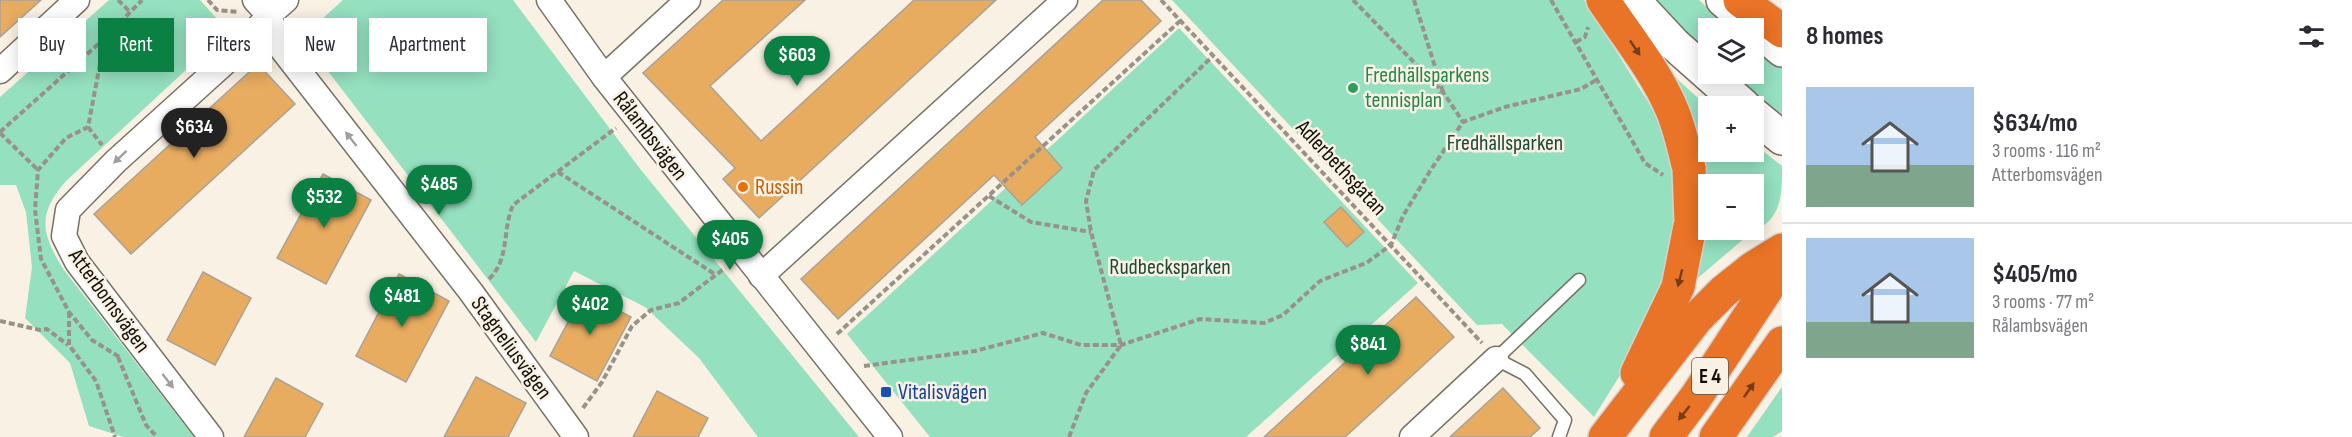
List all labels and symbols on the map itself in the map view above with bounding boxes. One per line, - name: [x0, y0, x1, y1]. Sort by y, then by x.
- pin: $603: [761, 36, 833, 87]
- one-way arrow: [1629, 40, 1641, 56]
- place label: Fredhällsparkens tennisplan: [1365, 62, 1489, 114]
- marker: Fredhällsparkens tennisplan: [1346, 81, 1360, 95]
- street label: Rålambsvägen: [607, 86, 693, 186]
- pin: $634: [158, 108, 230, 159]
- street label: Adlerbethsgatan: [1289, 114, 1392, 221]
- park label: Fredhällsparken: [1447, 130, 1563, 157]
- one-way arrow: [346, 131, 358, 146]
- one-way arrow: [113, 150, 128, 164]
- pin: $485: [403, 165, 475, 216]
- place label: Russin: [755, 174, 803, 201]
- pin: $532: [288, 178, 360, 229]
- marker: Russin: [736, 180, 750, 194]
- pin: $405: [694, 220, 766, 271]
- street label: Atterbomsvägen: [62, 243, 156, 358]
- park label: Rudbecksparken: [1109, 254, 1231, 281]
- one-way arrow: [1675, 270, 1684, 288]
- pin: $481: [366, 277, 438, 328]
- pin: $402: [554, 285, 626, 336]
- street label: Stagneliusvägen: [465, 291, 557, 405]
- pin: $841: [1332, 325, 1404, 376]
- road number: E 4: [1692, 358, 1728, 394]
- one-way arrow: [161, 373, 173, 388]
- place label: Vitalisvägen: [898, 379, 987, 406]
- one-way arrow: [1743, 383, 1755, 399]
- marker: Vitalisvägen: [879, 385, 893, 399]
- one-way arrow: [1678, 406, 1690, 421]

